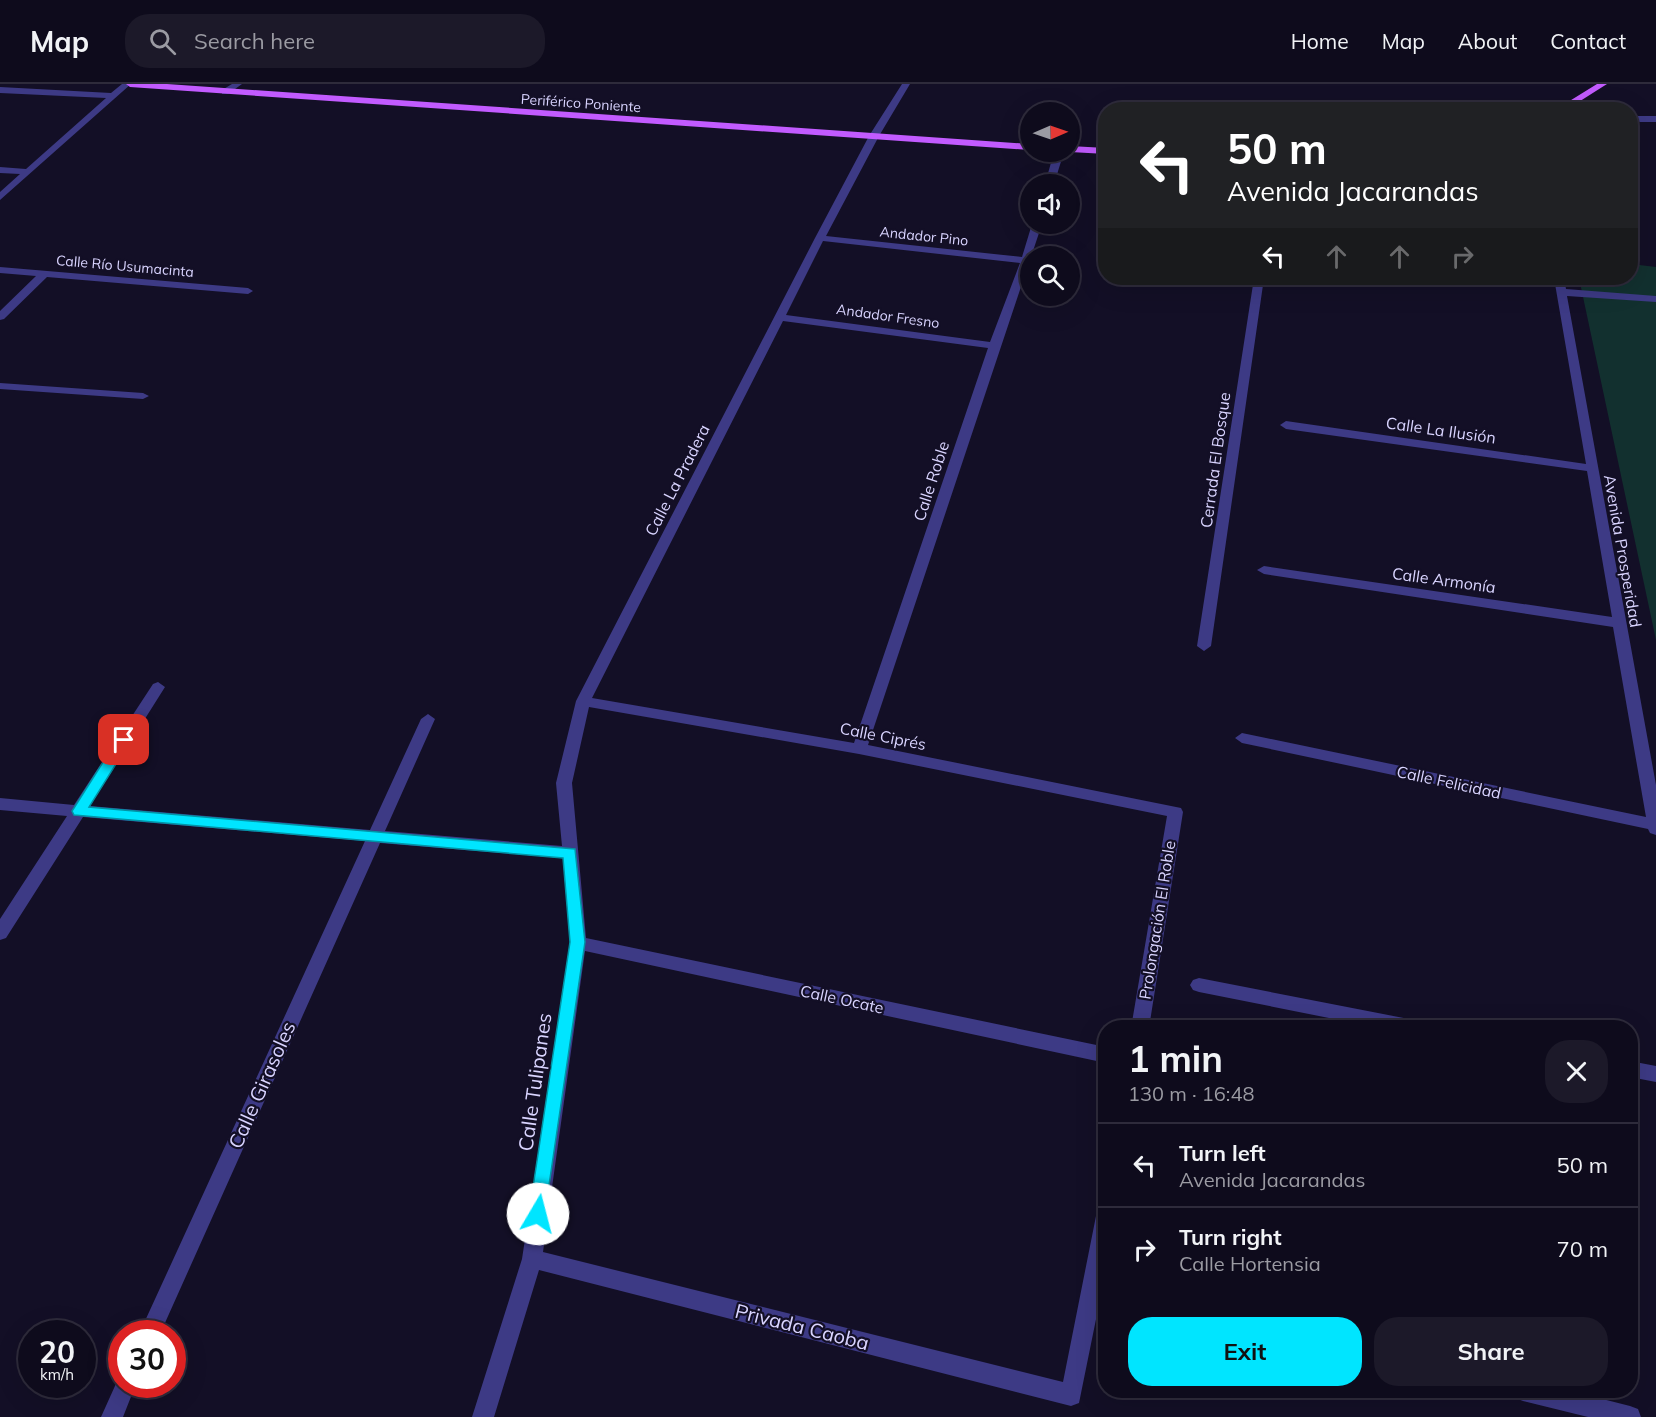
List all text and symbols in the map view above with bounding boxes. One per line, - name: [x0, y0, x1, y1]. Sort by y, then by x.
- search box: [125, 14, 545, 68]
- text: Map: [30, 24, 89, 59]
- icon: search: [146, 25, 179, 58]
- text: Search here: [194, 27, 315, 55]
- text: Home: [1291, 28, 1349, 54]
- text: Map: [1382, 28, 1425, 54]
- text: About: [1458, 28, 1517, 54]
- text: Contact: [1550, 28, 1626, 54]
- street label: Periférico Poniente: [520, 90, 642, 116]
- north arrow: [1020, 102, 1080, 162]
- map controls: [1020, 102, 1080, 306]
- text: 50 m: [1227, 122, 1327, 175]
- icon: left: [1128, 126, 1206, 204]
- button: sound: [1020, 174, 1080, 234]
- text: Avenida Jacarandas: [1227, 174, 1479, 208]
- street label: Andador Pino: [879, 222, 969, 250]
- icon: left: [1257, 240, 1290, 273]
- icon: ahead: [1320, 240, 1353, 273]
- icon: ahead: [1383, 240, 1416, 273]
- icon: right: [1446, 240, 1479, 273]
- button: search: [1020, 246, 1080, 306]
- street label: Calle Río Usumacinta: [55, 251, 195, 281]
- street label: Andador Fresno: [835, 300, 941, 332]
- street label: Cerrada El Bosque: [1196, 391, 1234, 529]
- street label: Calle La Ilusión: [1385, 412, 1497, 448]
- street label: Calle La Pradera: [640, 421, 714, 539]
- street label: Calle Roble: [909, 438, 953, 524]
- street label: Avenida Prosperidad: [1600, 473, 1646, 629]
- street label: Calle Armonía: [1391, 563, 1497, 597]
- pin: [98, 714, 149, 765]
- street label: Calle Ciprés: [838, 718, 928, 754]
- icon: arrive: [107, 723, 140, 756]
- street label: Calle Felicidad: [1395, 761, 1503, 803]
- street label: Prolongación El Roble: [1135, 839, 1179, 1001]
- street label: Calle Ocate: [798, 980, 886, 1018]
- street label: Calle Tulipanes: [512, 1011, 557, 1153]
- street label: Calle Girasoles: [222, 1017, 301, 1152]
- text: 1 min: [1128, 1036, 1223, 1081]
- button: close: [1545, 1040, 1608, 1103]
- text: 130 m · 16:48: [1128, 1081, 1254, 1106]
- text: Turn left: [1179, 1139, 1266, 1167]
- icon: left: [1128, 1149, 1161, 1182]
- text: 50 m: [1557, 1151, 1608, 1179]
- text: Avenida Jacarandas: [1179, 1167, 1365, 1192]
- position arrow: [506, 1182, 570, 1246]
- text: Turn right: [1179, 1223, 1282, 1251]
- icon: right: [1128, 1233, 1161, 1266]
- text: 70 m: [1557, 1235, 1608, 1263]
- text: Calle Hortensia: [1179, 1251, 1321, 1276]
- street label: Privada Caoba: [733, 1298, 872, 1355]
- button: Exit: [1128, 1317, 1362, 1386]
- button: Share: [1374, 1317, 1608, 1386]
- speed limit sign: 30: [108, 1320, 186, 1398]
- text: 20: [39, 1333, 75, 1371]
- text: km/h: [40, 1365, 74, 1384]

